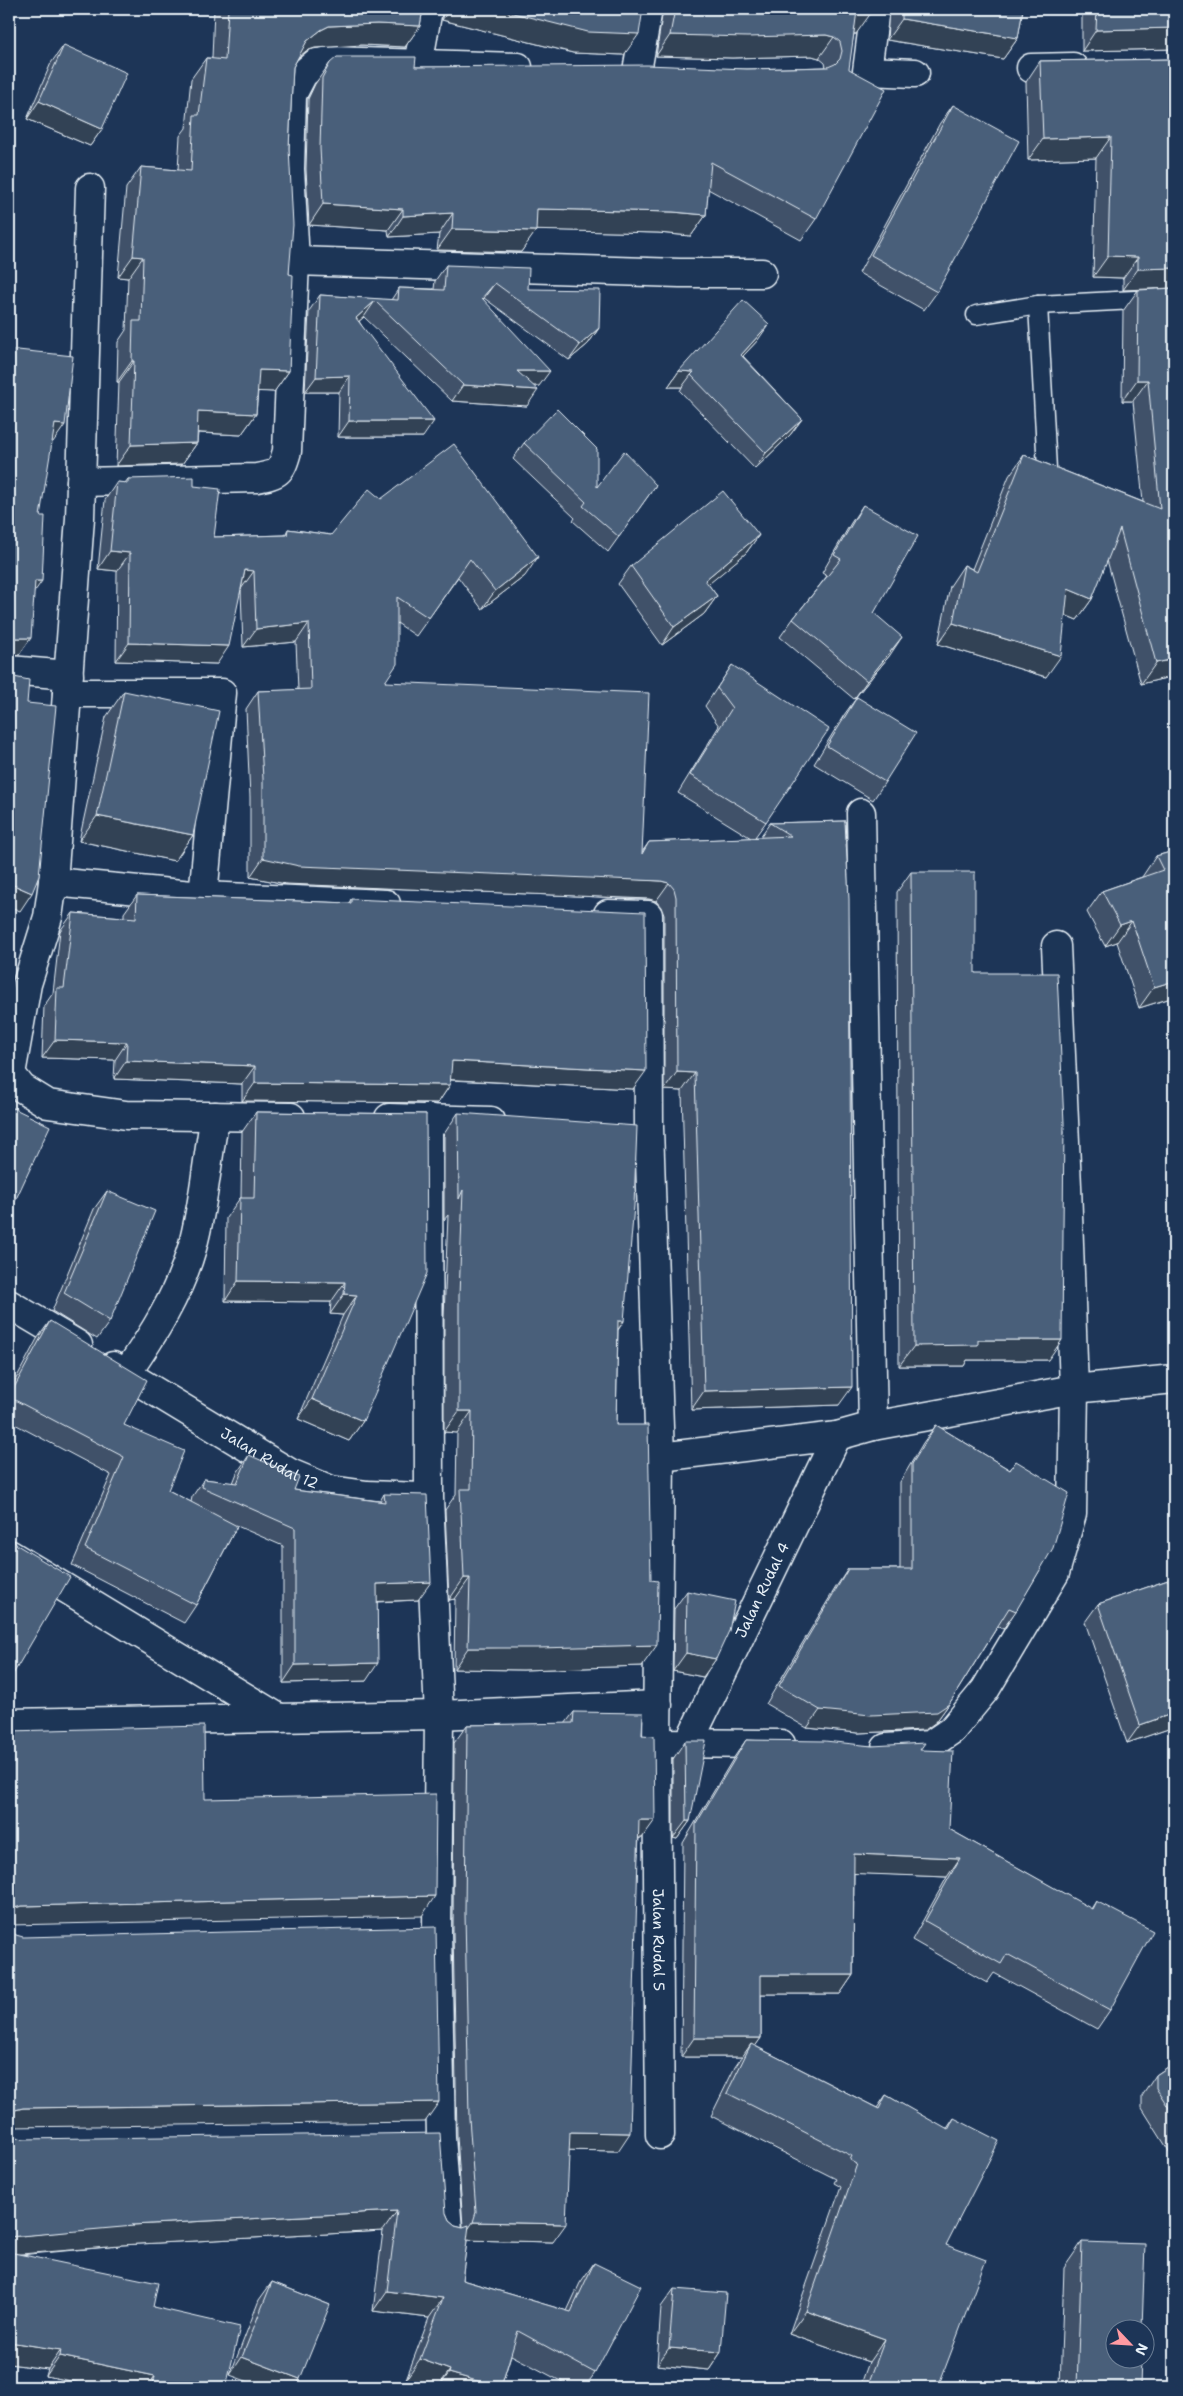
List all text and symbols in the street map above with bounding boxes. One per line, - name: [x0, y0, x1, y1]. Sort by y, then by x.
- street label: Jalan Rudal 12: [217, 1423, 321, 1494]
- street label: Jalan Rudal 4: [731, 1539, 794, 1641]
- street label: Jalan Rudal 5: [648, 1888, 669, 1991]
- north arrow: [1106, 2318, 1156, 2368]
- text: N: [1131, 2341, 1152, 2358]

